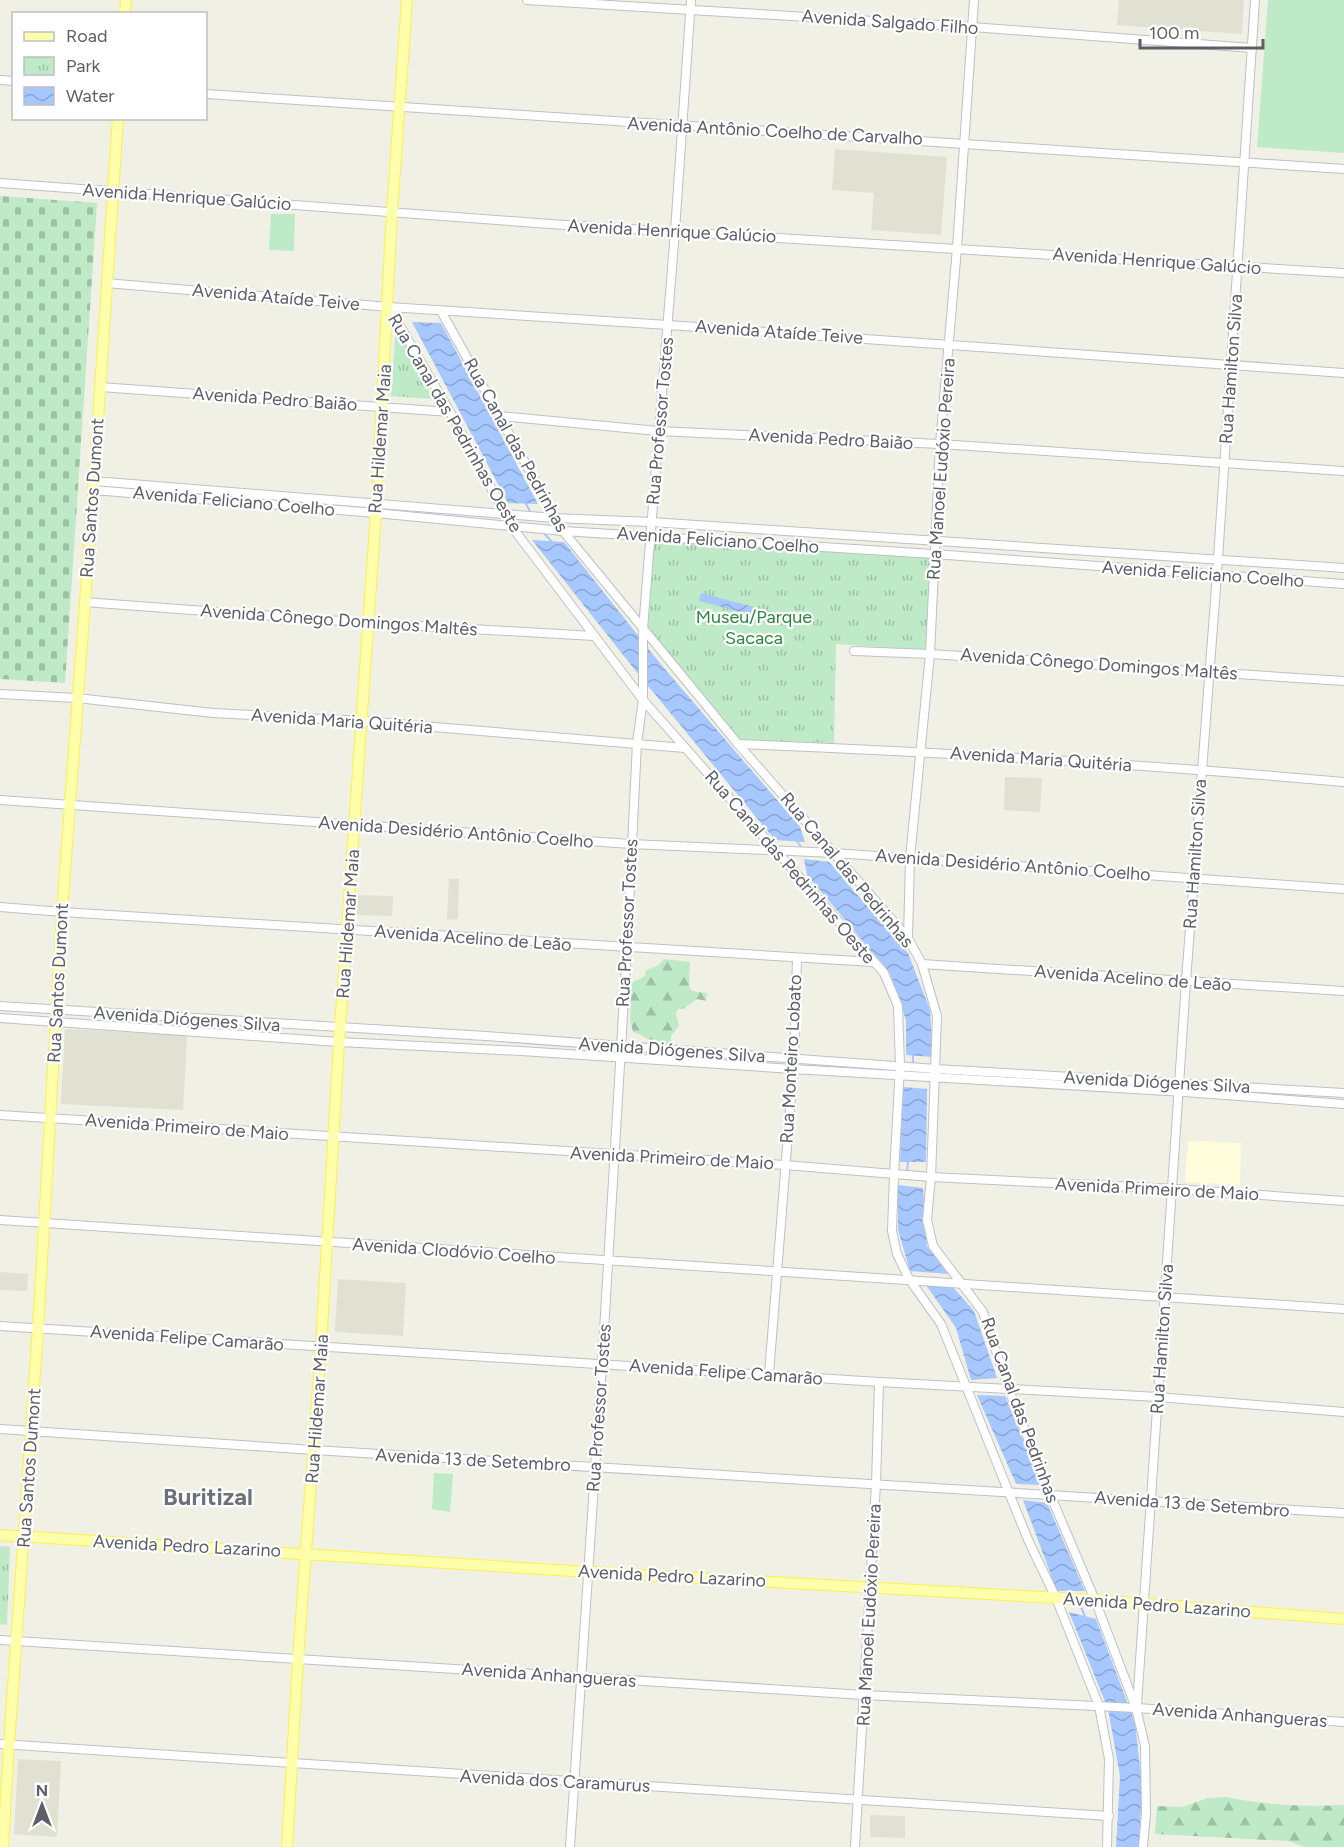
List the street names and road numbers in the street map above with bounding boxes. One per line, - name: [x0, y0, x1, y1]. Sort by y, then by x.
- street label: Avenida Salgado Filho: [801, 5, 979, 39]
- street label: Avenida Antônio Coelho de Carvalho: [627, 112, 923, 150]
- street label: Avenida Henrique Galúcio: [82, 179, 292, 215]
- street label: Avenida Henrique Galúcio: [567, 215, 777, 247]
- street label: Avenida Henrique Galúcio: [1052, 243, 1262, 279]
- street label: Avenida Ataíde Teive: [191, 279, 361, 315]
- street label: Rua Hamilton Silva: [1215, 293, 1247, 445]
- street label: Rua Canal das Pedrinhas Oeste: [383, 310, 527, 536]
- street label: Avenida Ataíde Teive: [694, 315, 864, 349]
- street label: Rua Professor Tostes: [642, 336, 678, 506]
- street label: Rua Canal das Pedrinhas: [459, 354, 573, 536]
- street label: Rua Manoel Eudóxio Pereira: [922, 357, 960, 581]
- street label: Rua Hildemar Maia: [364, 364, 396, 514]
- street label: Avenida Pedro Baião: [192, 382, 358, 416]
- street label: Rua Santos Dumont: [75, 417, 109, 579]
- street label: Avenida Pedro Baião: [748, 424, 914, 454]
- street label: Avenida Feliciano Coelho: [132, 481, 336, 521]
- street label: Avenida Feliciano Coelho: [616, 522, 820, 558]
- street label: Avenida Feliciano Coelho: [1101, 556, 1305, 592]
- street label: Avenida Cônego Domingos Maltês: [200, 599, 478, 641]
- street label: Avenida Cônego Domingos Maltês: [960, 643, 1238, 685]
- street label: Avenida Maria Quitéria: [250, 704, 434, 738]
- street label: Avenida Maria Quitéria: [949, 742, 1133, 776]
- street label: Rua Canal das Pedrinhas Oeste: [700, 766, 880, 968]
- street label: Rua Hamilton Silva: [1179, 778, 1211, 930]
- street label: Rua Canal das Pedrinhas: [776, 788, 918, 952]
- street label: Avenida Desidério Antônio Coelho: [318, 811, 594, 853]
- street label: Rua Professor Tostes: [612, 838, 642, 1008]
- street label: Avenida Desidério Antônio Coelho: [875, 844, 1151, 886]
- street label: Rua Hildemar Maia: [332, 849, 364, 999]
- street label: Rua Santos Dumont: [43, 902, 73, 1064]
- street label: Avenida Acelino de Leão: [374, 920, 572, 956]
- street label: Avenida Acelino de Leão: [1034, 960, 1232, 996]
- street label: Rua Monteiro Lobato: [776, 974, 806, 1144]
- street label: Avenida Diógenes Silva: [93, 1002, 281, 1036]
- street label: Avenida Diógenes Silva: [578, 1033, 766, 1067]
- street label: Avenida Diógenes Silva: [1063, 1066, 1251, 1098]
- street label: Avenida Primeiro de Maio: [84, 1109, 290, 1145]
- street label: Avenida Primeiro de Maio: [570, 1142, 774, 1174]
- street label: Avenida Primeiro de Maio: [1055, 1173, 1259, 1205]
- street label: Avenida Clodóvio Coelho: [352, 1233, 556, 1269]
- street label: Rua Hamilton Silva: [1146, 1263, 1178, 1415]
- street label: Rua Canal das Pedrinhas: [976, 1314, 1064, 1506]
- street label: Avenida Felipe Camarão: [89, 1320, 285, 1356]
- street label: Rua Professor Tostes: [582, 1323, 616, 1493]
- street label: Rua Hildemar Maia: [301, 1334, 333, 1484]
- street label: Avenida Felipe Camarão: [628, 1354, 824, 1390]
- street label: Rua Santos Dumont: [12, 1387, 46, 1549]
- street label: Avenida 13 de Setembro: [375, 1444, 571, 1476]
- street label: Avenida 13 de Setembro: [1094, 1486, 1290, 1522]
- street label: Rua Manoel Eudóxio Pereira: [852, 1503, 886, 1727]
- street label: Avenida Pedro Lazarino: [92, 1530, 282, 1562]
- street label: Avenida Pedro Lazarino: [577, 1560, 767, 1592]
- street label: Avenida Pedro Lazarino: [1062, 1587, 1252, 1623]
- street label: Avenida Anhangueras: [461, 1658, 637, 1692]
- street label: Avenida Anhangueras: [1152, 1698, 1328, 1732]
- street label: Avenida dos Caramurus: [459, 1765, 651, 1797]

